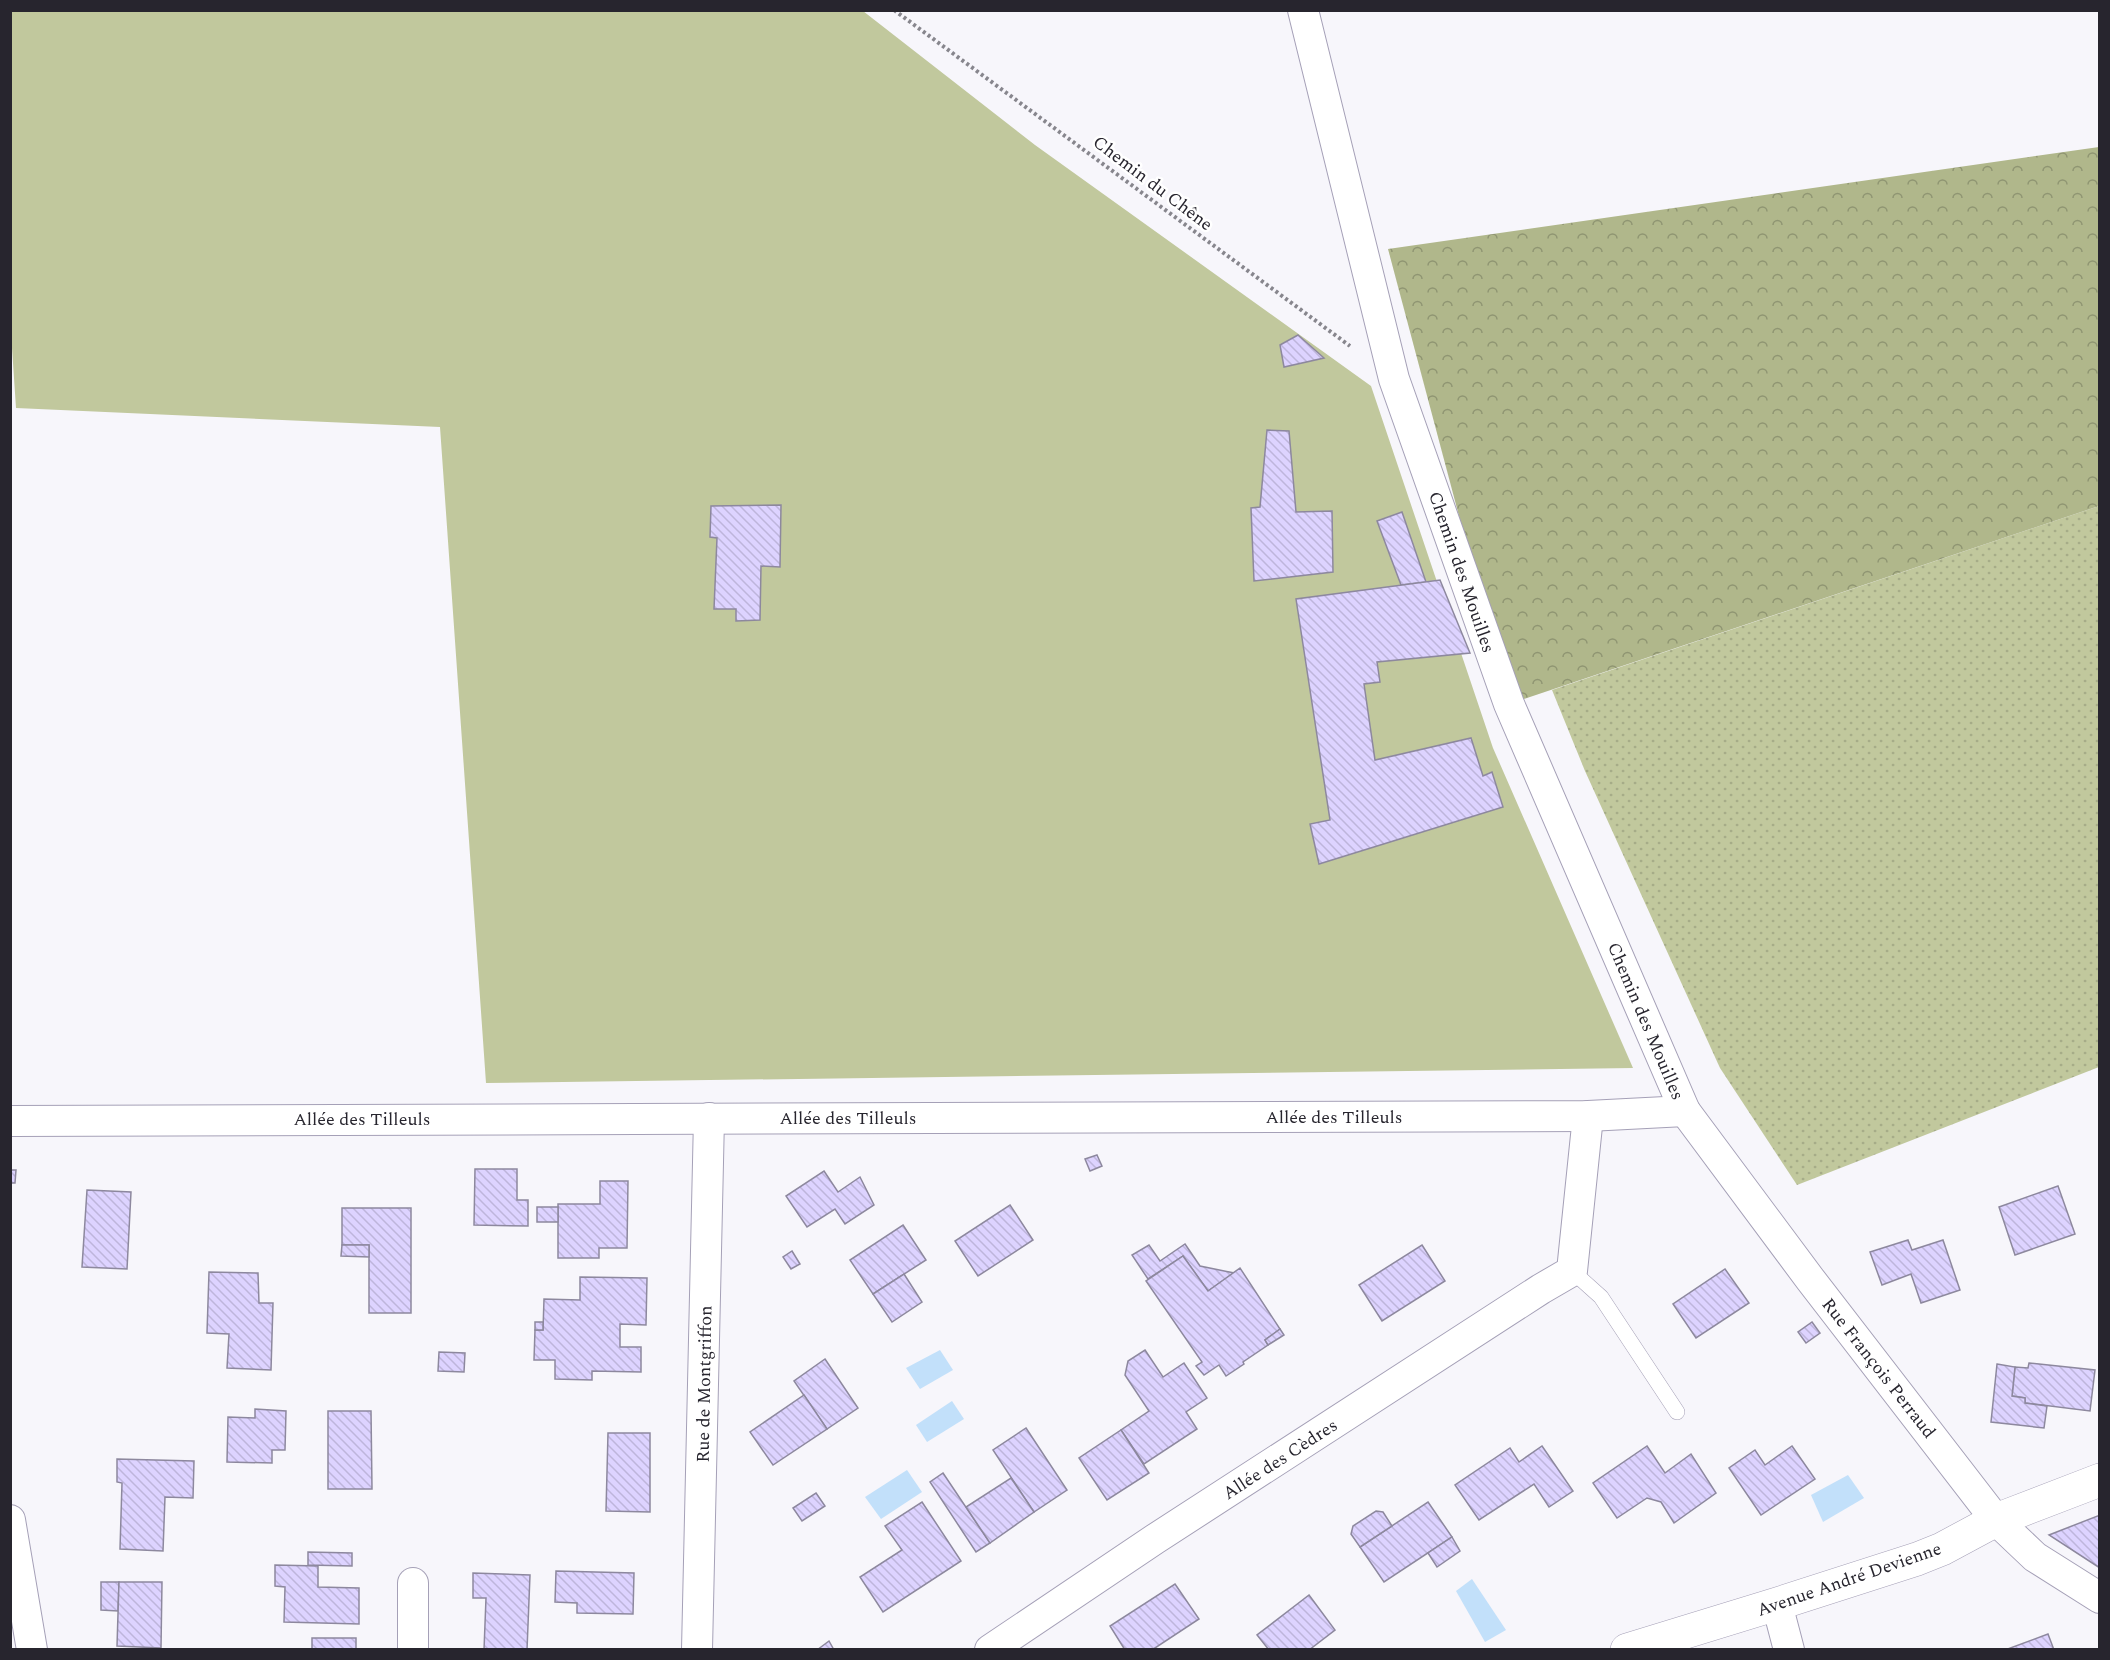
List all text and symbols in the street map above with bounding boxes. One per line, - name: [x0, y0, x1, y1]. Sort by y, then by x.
- street label: Chemin du Chêne: [1087, 129, 1218, 238]
- street label: Chemin des Mouilles: [1421, 488, 1502, 656]
- street label: Chemin des Mouilles: [1600, 938, 1691, 1104]
- street label: Allée des Tilleuls: [1265, 1104, 1403, 1131]
- street label: Allée des Tilleuls: [779, 1105, 917, 1132]
- street label: Allée des Tilleuls: [293, 1106, 431, 1133]
- street label: Rue François Perraud: [1815, 1292, 1942, 1444]
- street label: Rue de Montgriffon: [690, 1305, 719, 1463]
- street label: Allée des Cèdres: [1217, 1412, 1343, 1507]
- street label: Avenue André Devienne: [1753, 1535, 1945, 1624]

